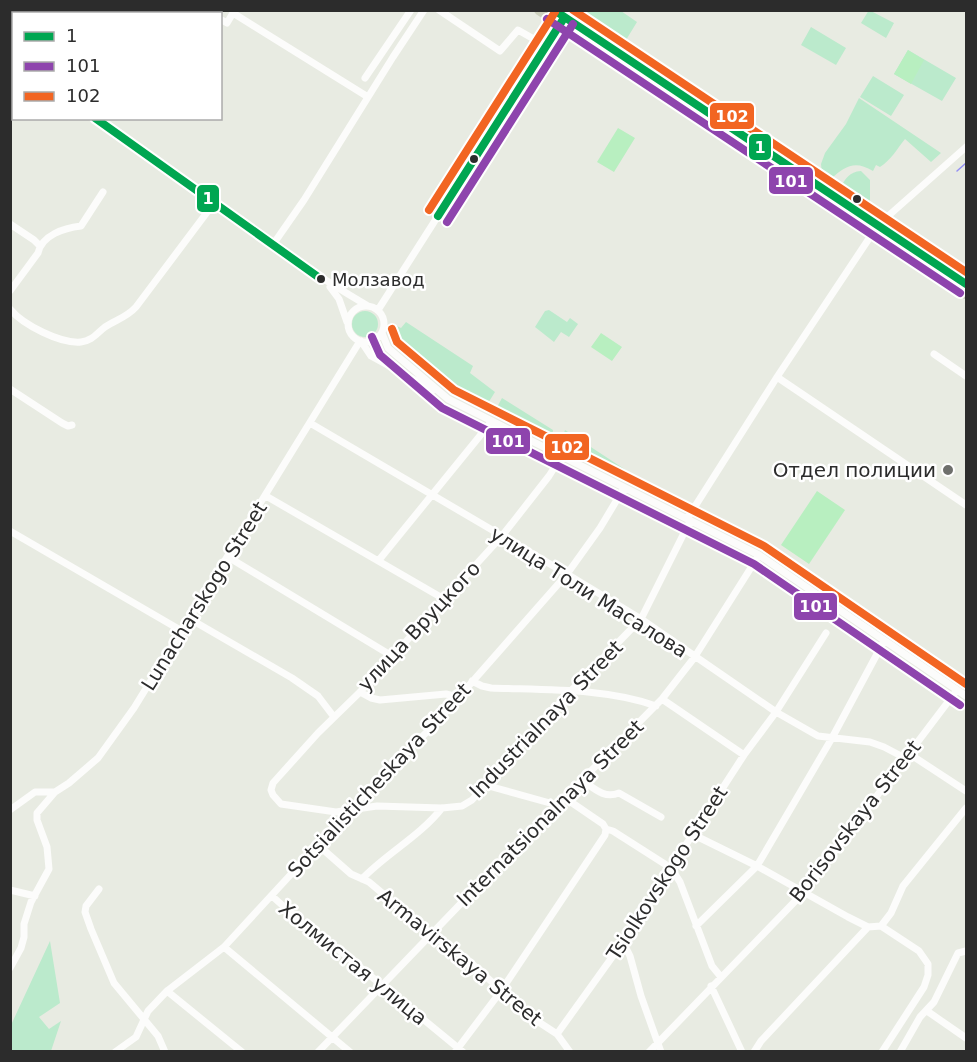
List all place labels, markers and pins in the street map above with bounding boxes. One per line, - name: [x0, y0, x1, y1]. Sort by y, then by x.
- unlabelled marker: [468, 153, 480, 165]
- unlabelled marker: [851, 193, 863, 205]
- place label: Молзавод: [332, 269, 425, 290]
- marker: Молзавод: [315, 273, 327, 285]
- place label: Отдел полиции: [773, 458, 936, 482]
- marker: Отдел полиции: [941, 463, 955, 477]

